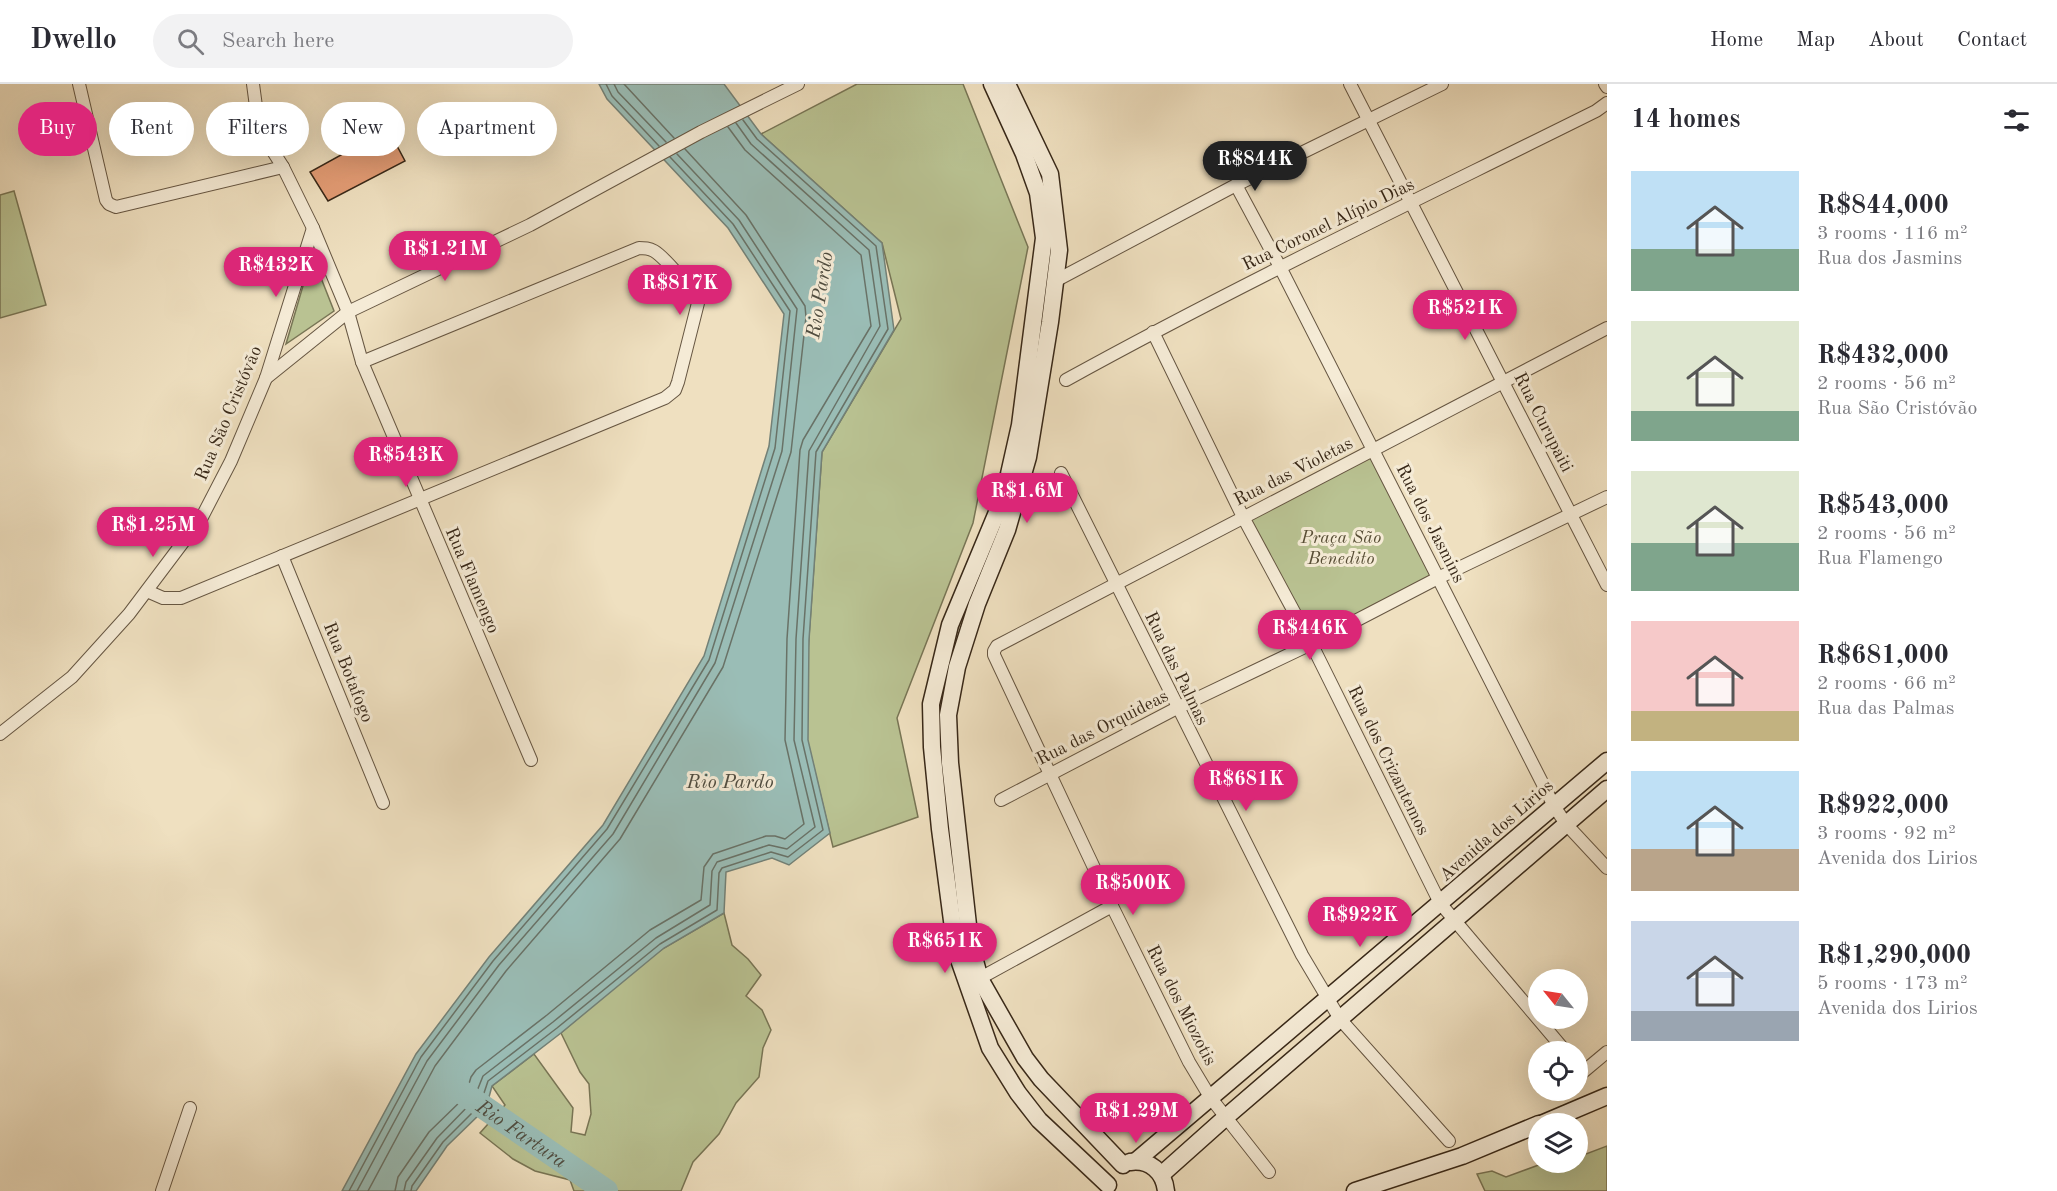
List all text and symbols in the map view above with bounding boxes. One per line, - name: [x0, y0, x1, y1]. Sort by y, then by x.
- search box: [153, 14, 573, 68]
- icon: search: [174, 25, 207, 58]
- text: Dwello: [30, 27, 117, 55]
- text: Search here: [222, 30, 334, 52]
- text: Home: [1710, 30, 1763, 51]
- text: Map: [1796, 30, 1835, 51]
- text: About: [1868, 30, 1924, 51]
- text: Contact: [1957, 30, 2027, 51]
- chip: Buy: [18, 102, 97, 156]
- chip: Rent: [109, 102, 194, 156]
- chip: Filters: [206, 102, 309, 156]
- chip: New: [321, 102, 405, 156]
- chip: Apartment: [417, 102, 557, 156]
- icon: filters: [2000, 104, 2033, 137]
- text: 14 homes: [1631, 107, 1740, 133]
- pin: R$844K: [1206, 141, 1304, 192]
- text: R$844K: [1217, 150, 1293, 170]
- street label: Rua Coronel Alípio Dias: [1240, 175, 1417, 274]
- text: R$844,000: [1817, 193, 1949, 219]
- icon: home: [1679, 195, 1751, 267]
- text: 3 rooms · 116 m²: [1817, 224, 1967, 244]
- pin: R$1.21M: [390, 231, 500, 282]
- text: R$1.21M: [403, 240, 487, 260]
- pin: R$432K: [227, 247, 325, 298]
- text: Rua dos Jasmins: [1817, 249, 1962, 269]
- water label: Rio Pardo: [804, 251, 838, 341]
- text: R$432K: [238, 256, 314, 276]
- pin: R$817K: [631, 265, 729, 316]
- text: R$817K: [642, 274, 718, 294]
- pin: R$521K: [1416, 290, 1514, 341]
- text: R$521K: [1427, 299, 1503, 319]
- street label: Rua São Cristóvão: [192, 343, 265, 483]
- text: R$432,000: [1817, 343, 1949, 369]
- icon: home: [1679, 345, 1751, 417]
- street label: Rua Curupaiti: [1510, 370, 1576, 475]
- text: 2 rooms · 56 m²: [1817, 374, 1956, 394]
- text: Rua São Cristóvão: [1817, 399, 1977, 419]
- street label: Rua das Violetas: [1231, 434, 1356, 510]
- pin: R$543K: [357, 437, 455, 488]
- text: R$543K: [368, 446, 444, 466]
- street label: Rua dos Jasmins: [1392, 461, 1468, 586]
- pin: R$1.6M: [978, 473, 1076, 524]
- text: R$1.6M: [991, 482, 1063, 502]
- text: R$543,000: [1817, 493, 1949, 519]
- icon: home: [1679, 495, 1751, 567]
- pin: R$1.25M: [98, 507, 208, 558]
- text: R$1.25M: [111, 516, 195, 536]
- text: 2 rooms · 56 m²: [1817, 524, 1956, 544]
- street label: Rua Flamengo: [442, 525, 503, 636]
- park label: Praça São Benedito: [1300, 529, 1381, 568]
- text: Rua Flamengo: [1817, 549, 1943, 569]
- street label: Rua das Palmas: [1141, 609, 1211, 728]
- pin: R$446K: [1261, 610, 1359, 661]
- text: R$446K: [1272, 619, 1348, 639]
- street label: Rua Botafogo: [320, 620, 376, 725]
- text: R$681,000: [1817, 643, 1949, 669]
- icon: home: [1679, 645, 1751, 717]
- text: 2 rooms · 66 m²: [1817, 674, 1956, 694]
- street label: Rua dos Crizantemos: [1344, 683, 1432, 838]
- street label: Rua das Orquideas: [1034, 687, 1171, 769]
- text: Rua das Palmas: [1817, 699, 1955, 719]
- pin: R$681K: [1197, 761, 1295, 812]
- text: R$681K: [1208, 770, 1284, 790]
- water label: Rio Pardo: [685, 773, 774, 793]
- street label: Avenida dos Lirios: [1436, 776, 1557, 885]
- text: R$922,000: [1817, 793, 1949, 819]
- icon: home: [1679, 795, 1751, 867]
- text: 3 rooms · 92 m²: [1817, 824, 1956, 844]
- text: Avenida dos Lirios: [1817, 849, 1978, 869]
- pin: R$500K: [1084, 865, 1182, 916]
- text: R$500K: [1095, 874, 1171, 894]
- pin: R$922K: [1311, 897, 1409, 948]
- text: R$922K: [1322, 906, 1398, 926]
- pin: R$651K: [896, 923, 994, 974]
- text: R$651K: [907, 932, 983, 952]
- street label: Rua dos Miozotis: [1143, 942, 1219, 1069]
- text: R$1,290,000: [1817, 943, 1971, 969]
- icon: home: [1679, 945, 1751, 1017]
- north arrow: [1528, 969, 1588, 1029]
- map controls: [1528, 969, 1588, 1173]
- text: 5 rooms · 173 m²: [1817, 974, 1967, 994]
- text: Avenida dos Lirios: [1817, 999, 1978, 1019]
- button: locate: [1528, 1041, 1588, 1101]
- pin: R$1.29M: [1081, 1093, 1191, 1144]
- water label: Rio Fartura: [471, 1097, 570, 1173]
- text: R$1.29M: [1094, 1102, 1178, 1122]
- button: layers: [1528, 1113, 1588, 1173]

